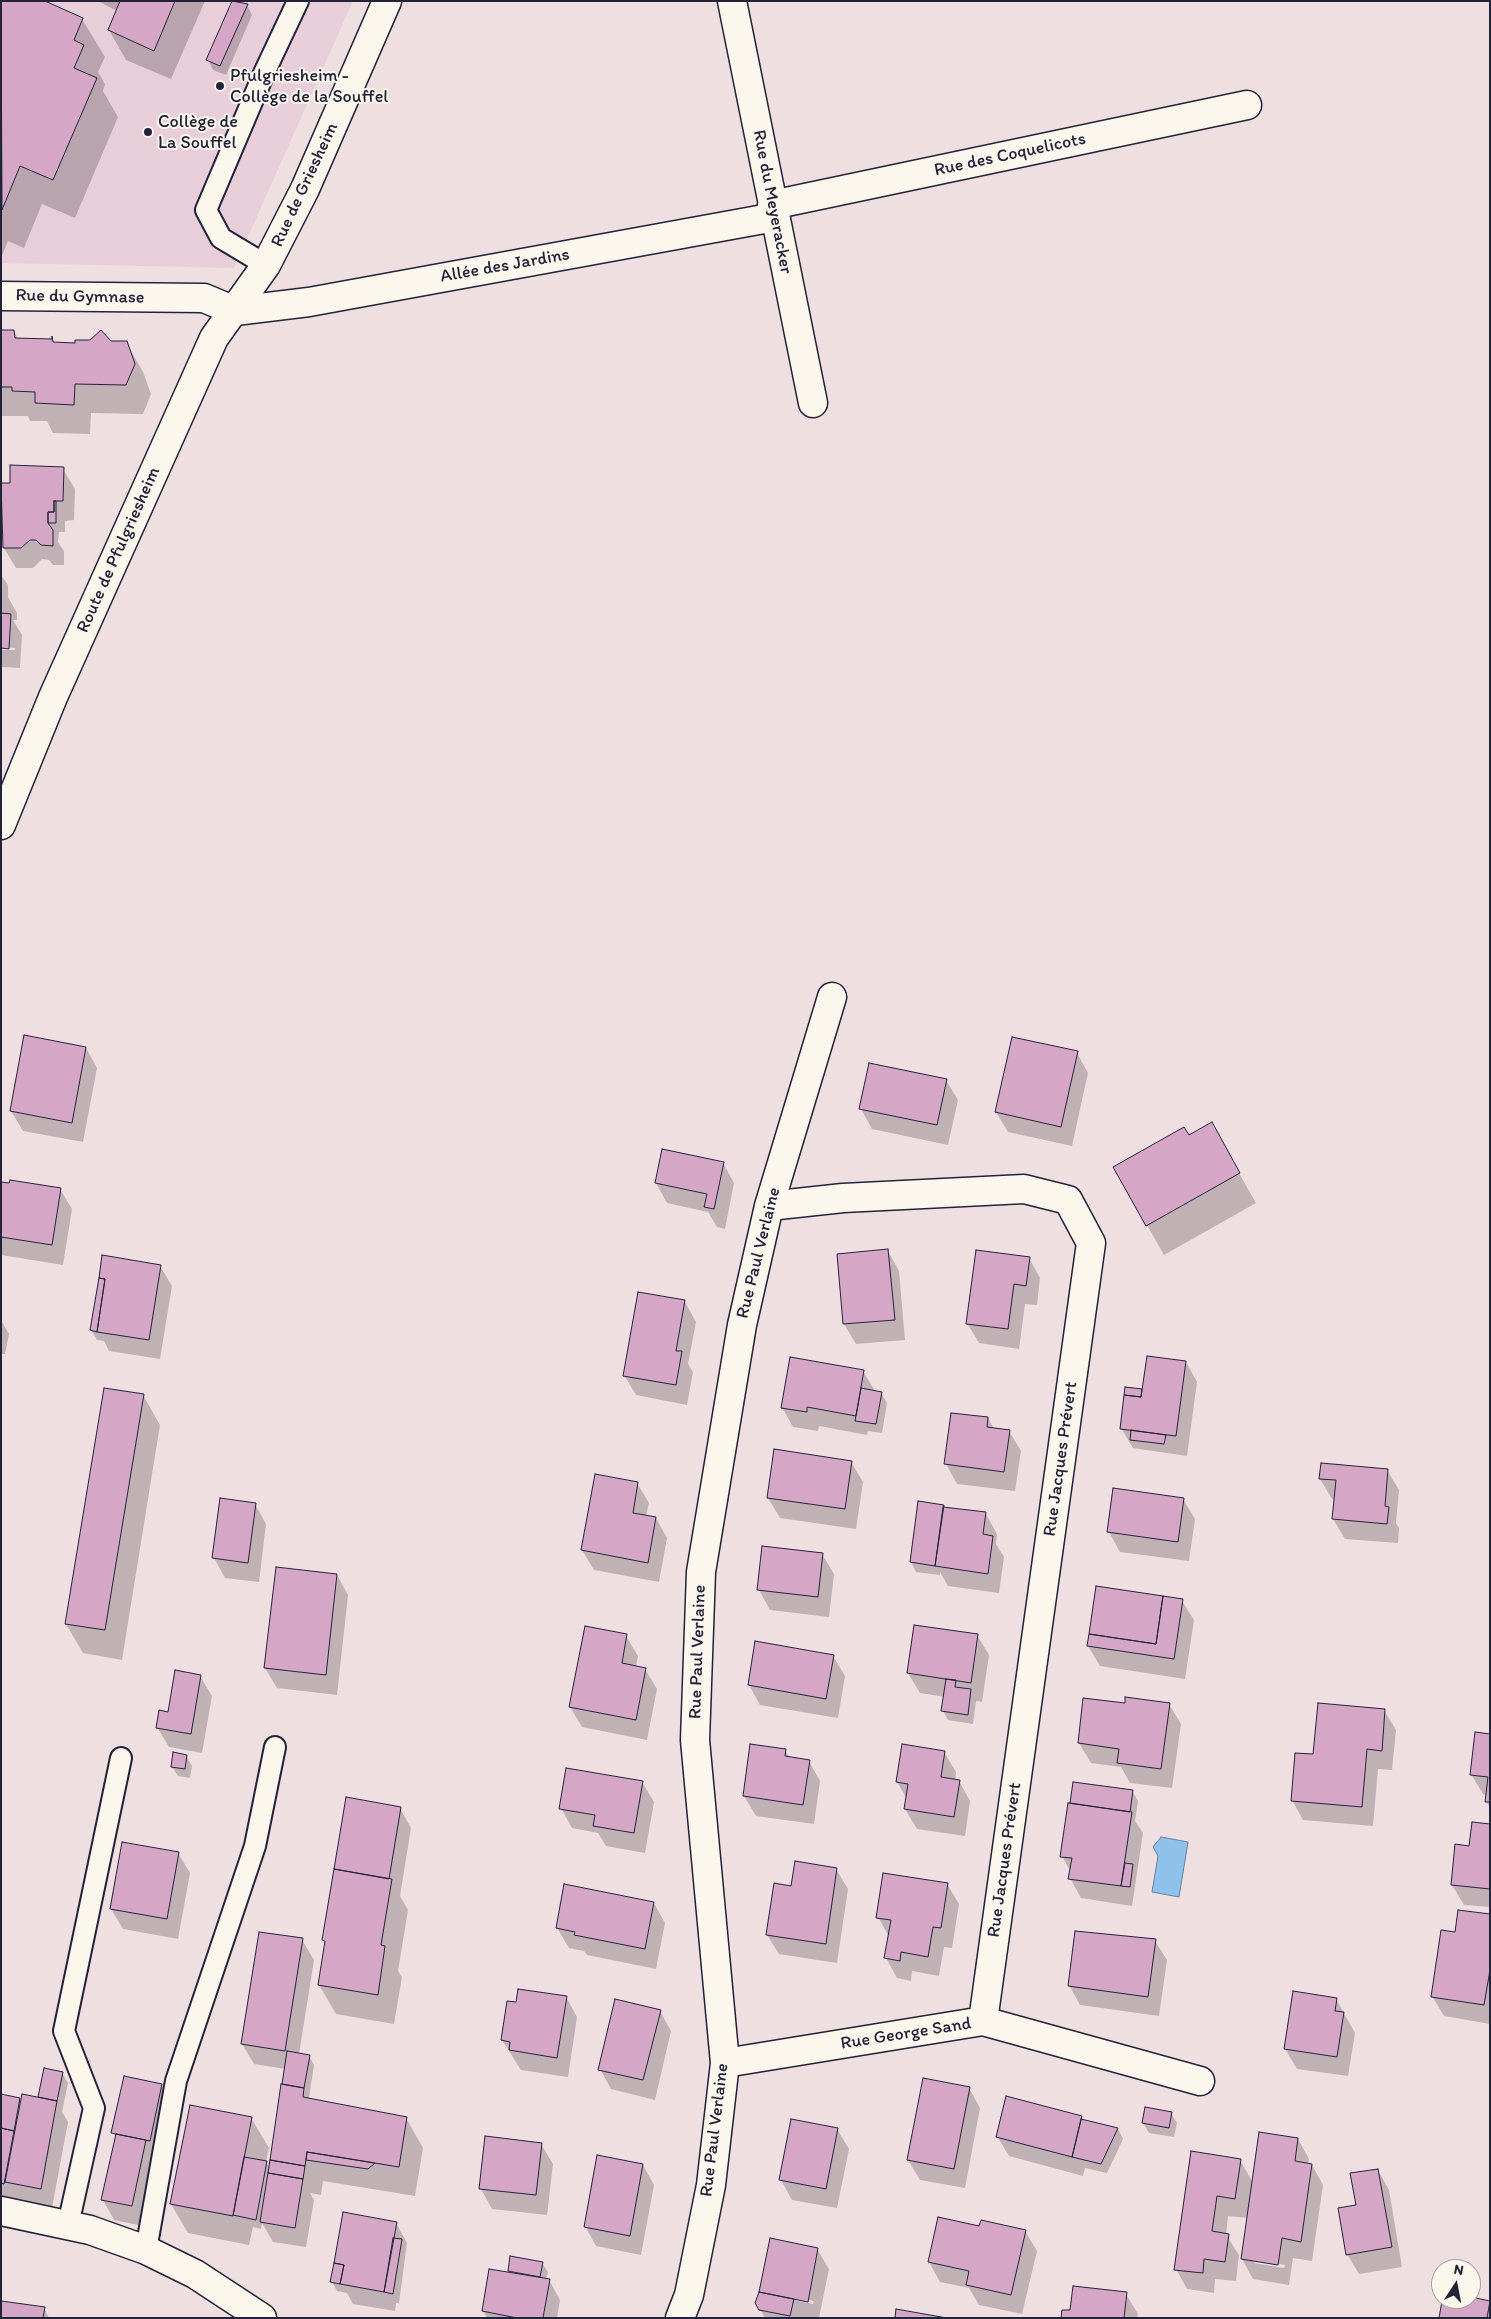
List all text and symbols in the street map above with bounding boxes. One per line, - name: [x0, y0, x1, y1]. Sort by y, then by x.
- place label: Pfulgriesheim - Collège de la Souffel: [230, 65, 388, 108]
- marker: Pfulgriesheim - Collège de la Souffel: [214, 80, 226, 92]
- place label: Collège de La Souffel: [158, 111, 238, 154]
- street label: Rue de Griesheim: [267, 119, 343, 251]
- marker: Collège de La Souffel: [142, 126, 154, 138]
- street label: Rue du Meyeracker: [747, 128, 797, 276]
- street label: Rue des Coquelicots: [932, 128, 1088, 182]
- street label: Allée des Jardins: [439, 244, 571, 288]
- street label: Rue du Gymnase: [15, 285, 145, 309]
- street label: Route de Pfulgriesheim: [73, 464, 165, 636]
- street label: Rue Paul Verlaine: [732, 1185, 786, 1321]
- street label: Rue Jacques Prévert: [1039, 1380, 1083, 1538]
- street label: Rue Paul Verlaine: [685, 1584, 711, 1720]
- street label: Rue Jacques Prévert: [983, 1781, 1027, 1939]
- street label: Rue George Sand: [839, 2013, 973, 2055]
- street label: Rue Paul Verlaine: [696, 2062, 734, 2198]
- north arrow: [1431, 2259, 1481, 2309]
- text: N: [1452, 2261, 1465, 2279]

